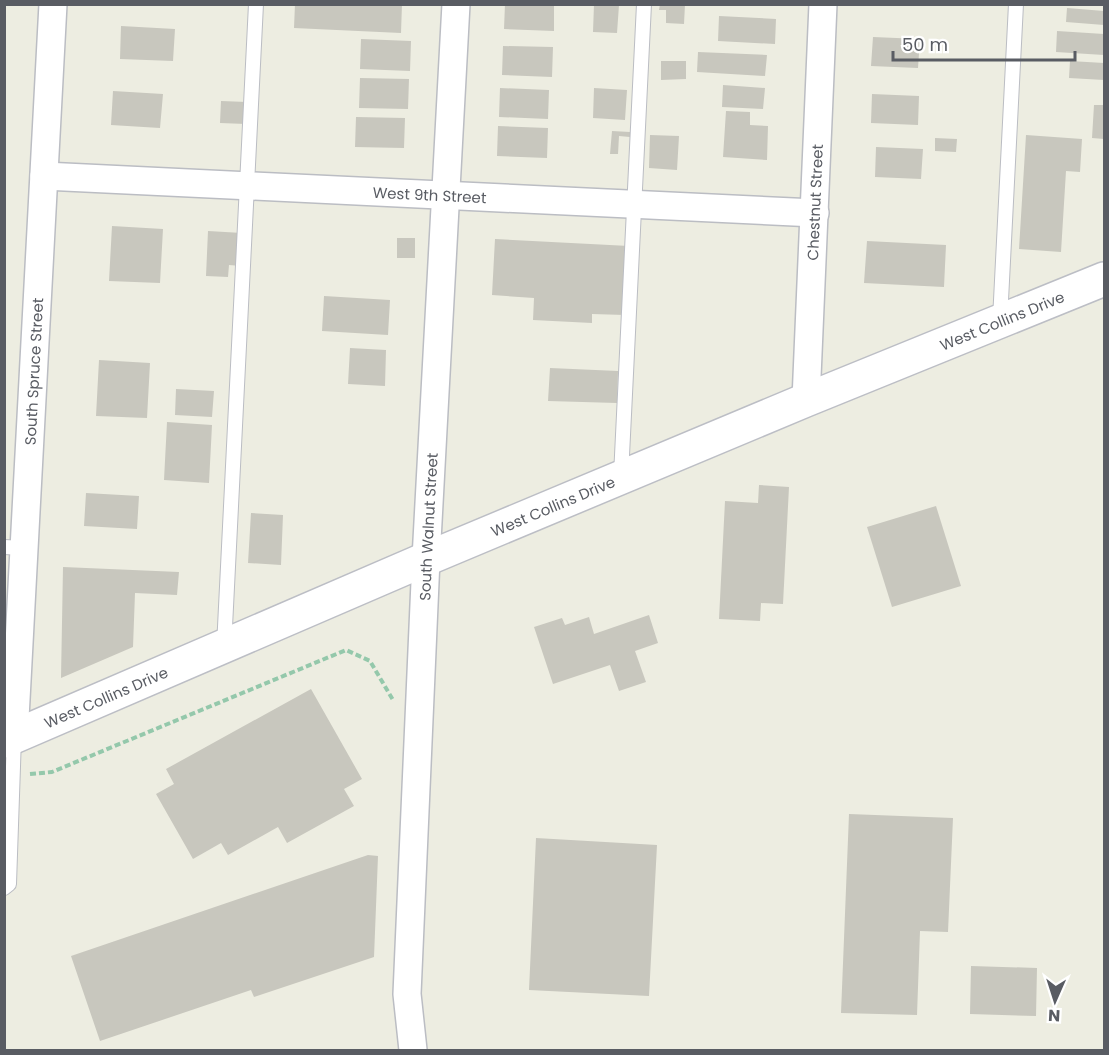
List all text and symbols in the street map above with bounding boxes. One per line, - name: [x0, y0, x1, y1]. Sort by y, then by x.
- scale bar: [893, 24, 1074, 62]
- text: 50 m: [902, 32, 948, 57]
- street label: Chestnut Street: [802, 144, 827, 261]
- street label: West 9th Street: [372, 181, 487, 208]
- street label: West Collins Drive: [937, 286, 1067, 355]
- street label: South Spruce Street: [19, 297, 48, 446]
- street label: South Walnut Street: [414, 452, 442, 601]
- street label: West Collins Drive: [488, 471, 618, 541]
- street label: West Collins Drive: [41, 661, 171, 733]
- north arrow: [1025, 971, 1085, 1031]
- text: N: [1048, 1004, 1061, 1027]

